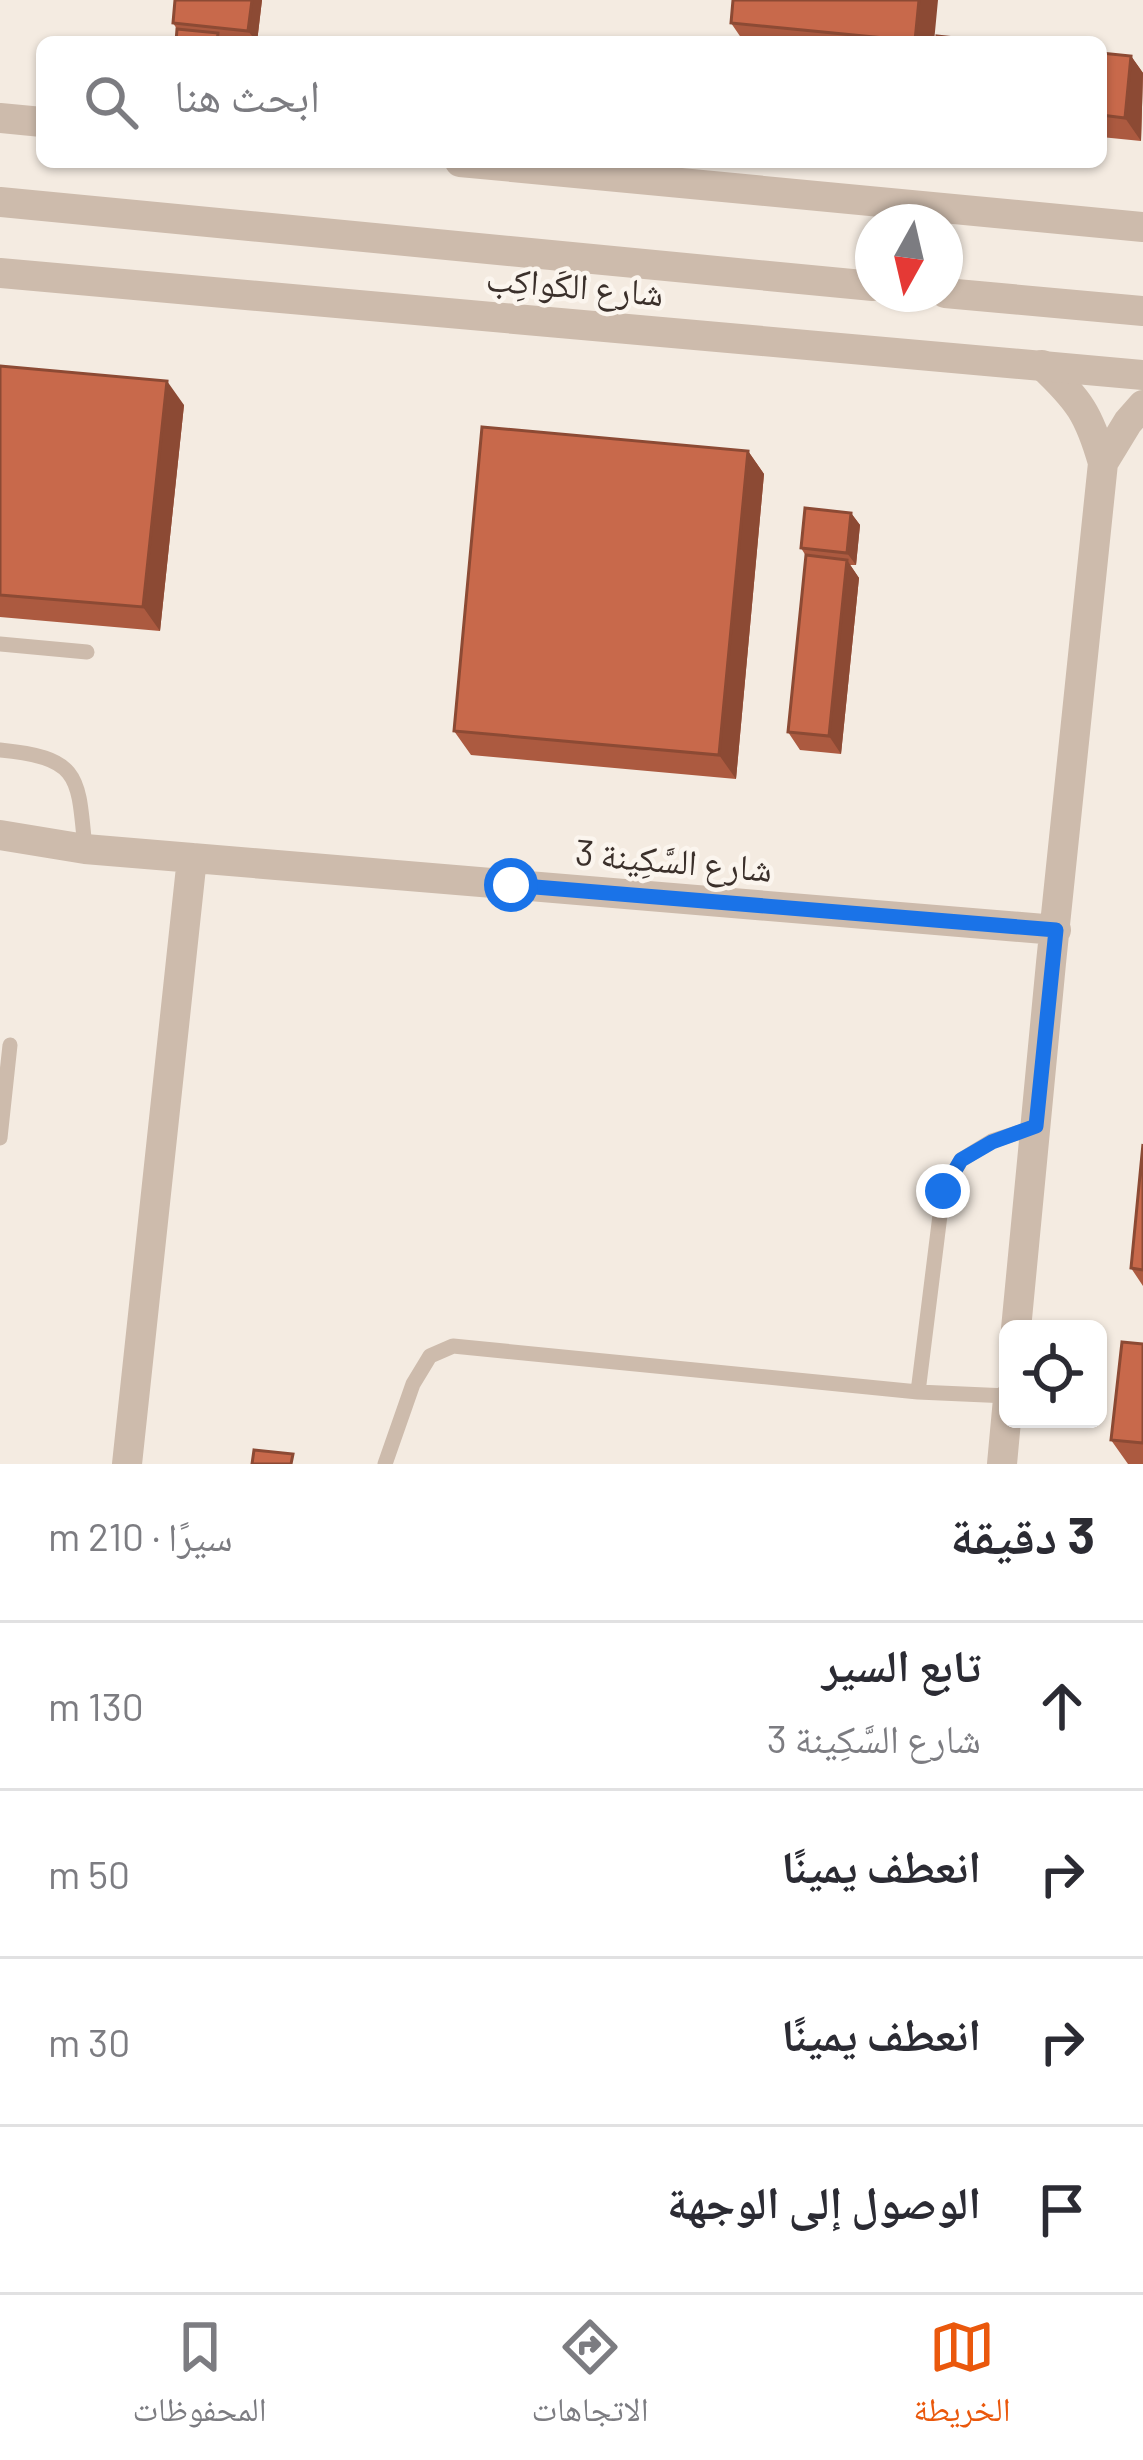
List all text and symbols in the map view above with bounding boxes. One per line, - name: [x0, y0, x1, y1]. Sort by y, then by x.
- search box: [36, 36, 1107, 168]
- text: ابحث هنا: [174, 67, 320, 121]
- icon: search: [78, 69, 144, 135]
- north arrow: [855, 204, 963, 312]
- street label: شارع الكَواكِب: [484, 255, 666, 316]
- street label: شارع السَّكِينة 3: [573, 829, 774, 892]
- route start: [484, 858, 538, 912]
- route end: [916, 1164, 970, 1218]
- map controls: [999, 1320, 1107, 1428]
- button: locate: [999, 1320, 1107, 1428]
- text: 3 دقيقة: [950, 1503, 1095, 1564]
- text: سيرًا · 210 m: [48, 1512, 233, 1559]
- text: تابع السير: [822, 1637, 981, 1691]
- icon: ahead: [1029, 1673, 1095, 1739]
- text: 130 m: [48, 1682, 144, 1729]
- text: شارع السَّكِينة 3: [767, 1714, 981, 1761]
- text: انعطف يمينًا: [781, 1838, 981, 1892]
- icon: right: [1029, 1841, 1095, 1907]
- text: 50 m: [48, 1850, 130, 1897]
- text: انعطف يمينًا: [781, 2006, 981, 2060]
- icon: right: [1029, 2009, 1095, 2075]
- text: 30 m: [48, 2018, 130, 2065]
- text: الوصول إلى الوجهة: [667, 2174, 981, 2228]
- icon: arrive: [1029, 2177, 1095, 2243]
- tab: المحفوظات: [132, 2314, 267, 2442]
- tab: الاتجاهات: [531, 2314, 649, 2442]
- tab: الخريطة: [913, 2314, 1011, 2442]

